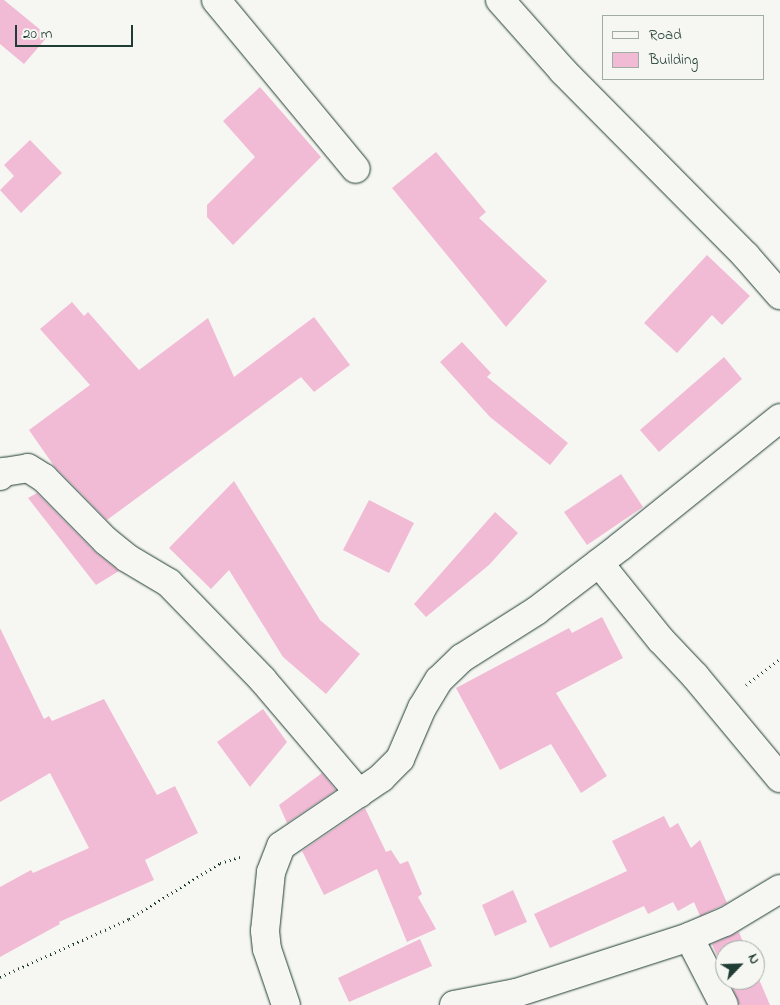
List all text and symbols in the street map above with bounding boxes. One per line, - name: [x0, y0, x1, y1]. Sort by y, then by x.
- scale bar: [18, 15, 135, 47]
- legend: [602, 15, 765, 80]
- text: 20 m: [23, 23, 52, 45]
- text: Road: [649, 24, 682, 46]
- text: Building: [649, 49, 698, 71]
- north arrow: [715, 940, 765, 990]
- text: N: [742, 951, 765, 968]

